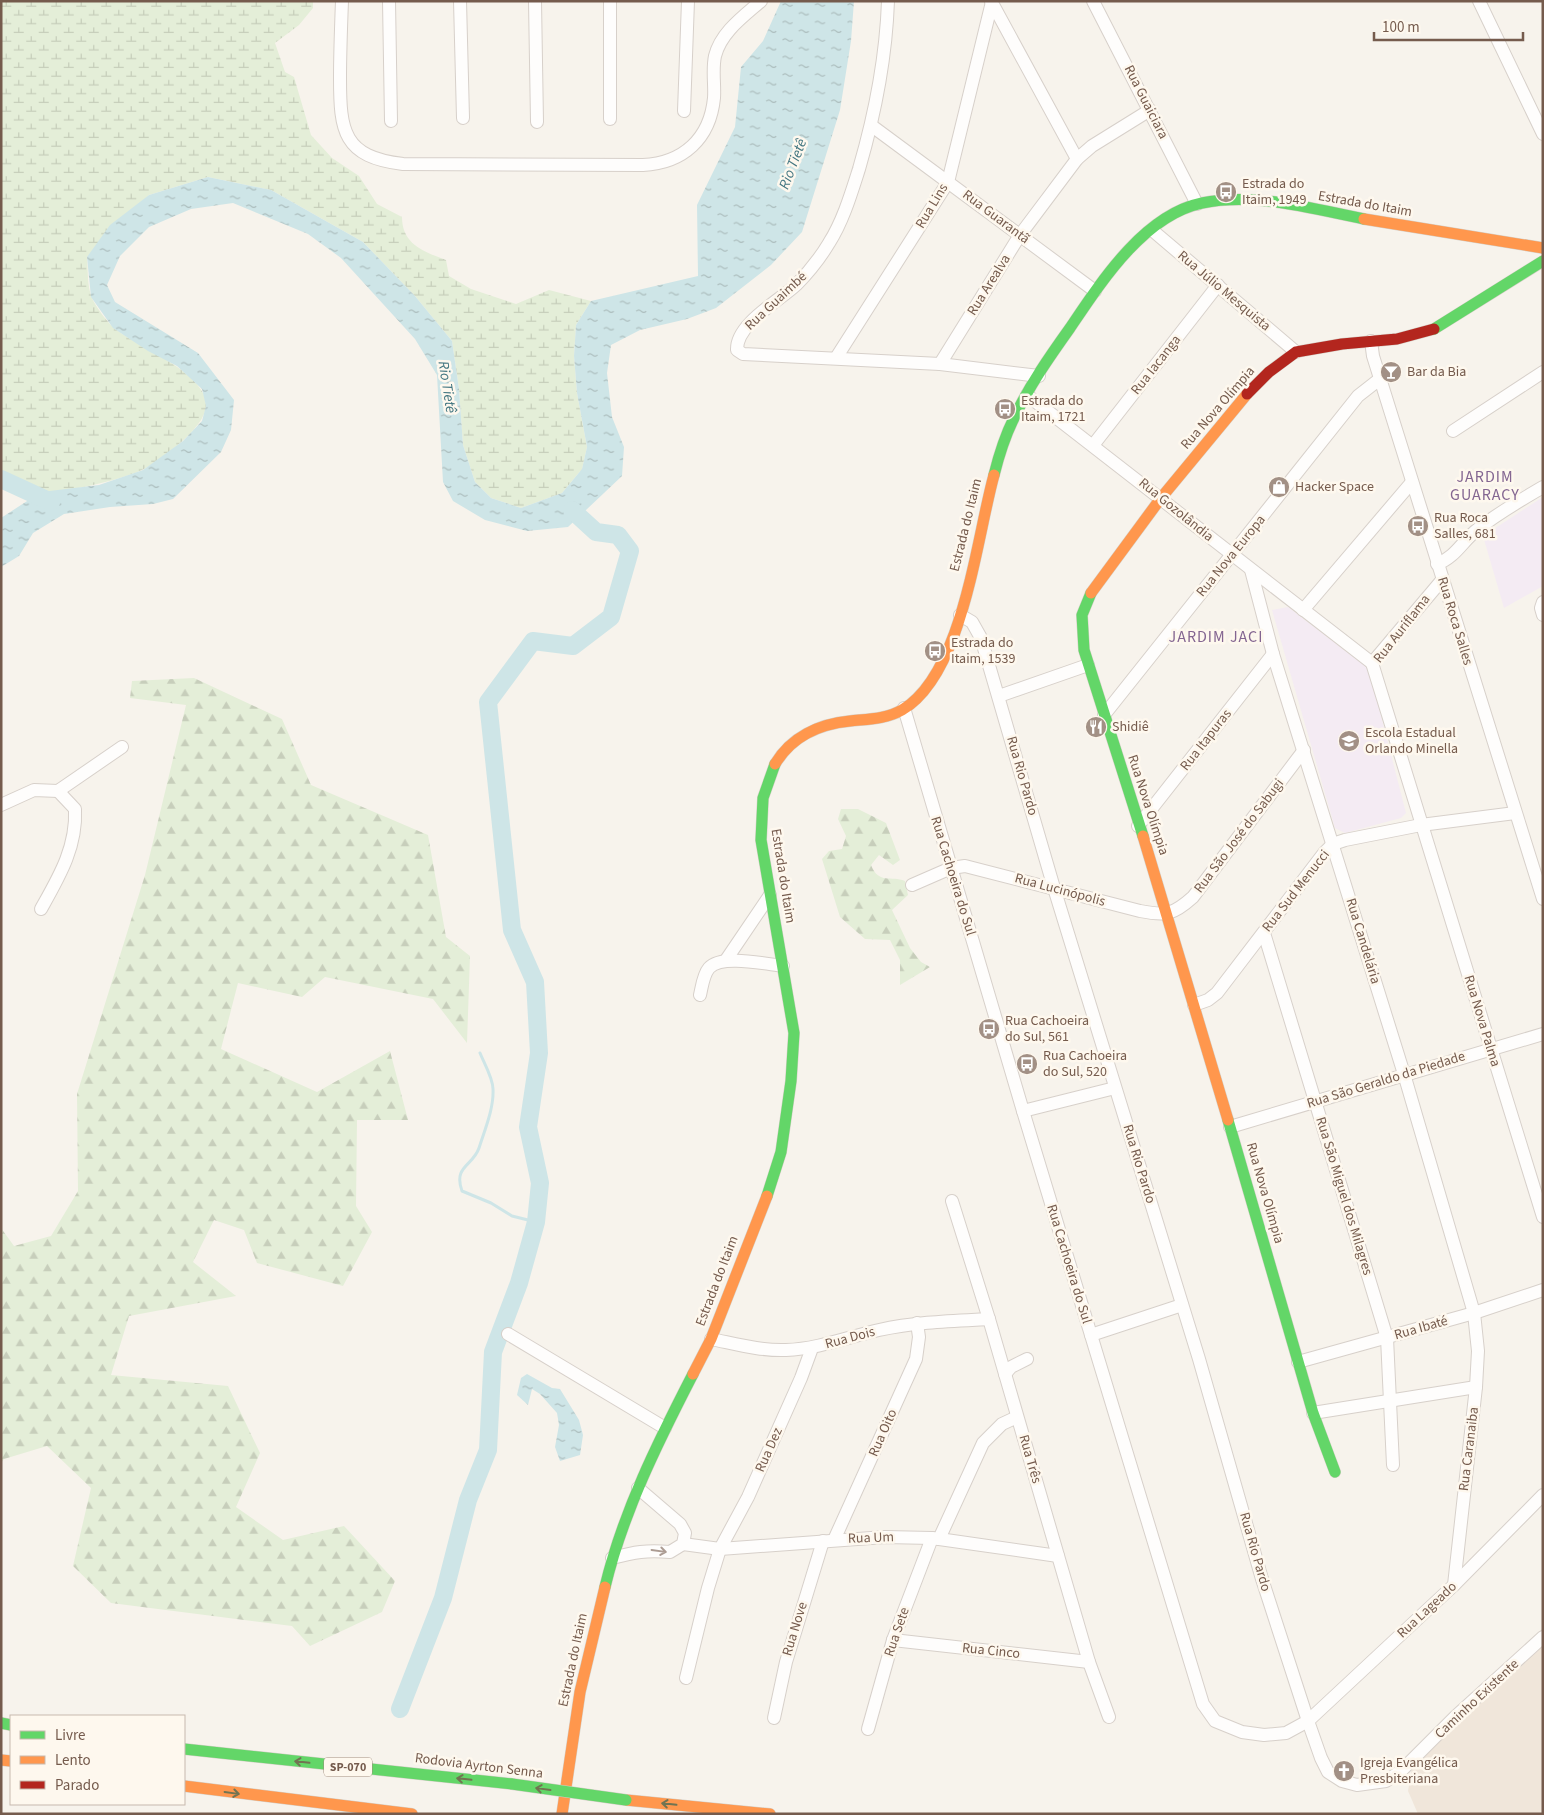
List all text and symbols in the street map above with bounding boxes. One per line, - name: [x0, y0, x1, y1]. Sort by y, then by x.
- scale bar: [1374, 10, 1523, 42]
- text: 100 m: [1382, 17, 1420, 38]
- street label: Rua Guaiciara: [1119, 62, 1173, 142]
- water label: Rio Tietê: [774, 135, 813, 192]
- place label: Estrada do Itaim, 1949: [1242, 174, 1306, 210]
- street label: Rua Lins: [911, 180, 953, 232]
- bus stop icon: Estrada do Itaim, 1949: [1214, 180, 1238, 204]
- street label: Rua Guarantã: [958, 185, 1034, 249]
- street label: Estrada do Itaim: [1316, 186, 1414, 222]
- street label: Rua Júlio Mesquista: [1173, 246, 1275, 336]
- street label: Rua Arealva: [962, 251, 1016, 319]
- street label: Rua Guaimbé: [740, 267, 812, 335]
- street label: Rua Iacanga: [1126, 331, 1186, 399]
- water label: Rio Tietê: [433, 359, 462, 415]
- bar icon: Bar da Bia: [1379, 360, 1403, 384]
- street label: Rua Nova Olímpia: [1176, 362, 1260, 454]
- place label: Bar da Bia: [1407, 362, 1466, 382]
- place label: Estrada do Itaim, 1721: [1021, 391, 1085, 427]
- bus stop icon: Estrada do Itaim, 1721: [993, 397, 1017, 421]
- district label: JARDIM GUARACY: [1450, 466, 1520, 506]
- street label: Rua Gozolândia: [1134, 473, 1218, 547]
- shop icon: Hacker Space: [1267, 475, 1291, 499]
- street label: Estrada do Itaim: [945, 476, 987, 574]
- place label: Hacker Space: [1295, 477, 1374, 497]
- place label: Rua Roca Salles, 681: [1434, 508, 1496, 544]
- street label: Rua Nova Europa: [1192, 511, 1270, 601]
- bus stop icon: Rua Roca Salles, 681: [1406, 514, 1430, 538]
- street label: Rua Roca Salles: [1432, 574, 1478, 668]
- street label: Rua Auriflama: [1369, 590, 1435, 668]
- district label: JARDIM JACI: [1169, 626, 1263, 648]
- place label: Estrada do Itaim, 1539: [951, 633, 1015, 669]
- bus stop icon: Estrada do Itaim, 1539: [923, 639, 947, 663]
- street label: Rua Itapuras: [1176, 705, 1237, 775]
- restaurant icon: Shidiê: [1084, 715, 1108, 739]
- place label: Shidiê: [1112, 717, 1149, 737]
- place label: Escola Estadual Orlando Minella: [1365, 723, 1458, 759]
- school or university icon: Escola Estadual Orlando Minella: [1337, 729, 1361, 753]
- street label: Rua Rio Pardo: [1001, 734, 1043, 818]
- street label: Rua Nova Olímpia: [1122, 752, 1174, 858]
- street label: Rua São José do Sabugi: [1189, 775, 1289, 897]
- street label: Rua Cachoeira do Sul: [925, 814, 981, 938]
- street label: Estrada do Itaim: [766, 827, 800, 925]
- street label: Rua Sud Menucci: [1258, 846, 1334, 936]
- street label: Rua Lucinópolis: [1012, 868, 1108, 912]
- street label: Rua Candelária: [1340, 896, 1386, 986]
- street label: Rua Nova Palma: [1459, 973, 1505, 1069]
- place label: Rua Cachoeira do Sul, 561: [1005, 1011, 1089, 1047]
- bus stop icon: Rua Cachoeira do Sul, 561: [977, 1017, 1001, 1041]
- place label: Rua Cachoeira do Sul, 520: [1043, 1046, 1127, 1082]
- street label: Rua São Geraldo da Piedade: [1304, 1046, 1468, 1114]
- bus stop icon: Rua Cachoeira do Sul, 520: [1015, 1052, 1039, 1076]
- street label: Rua São Miguel dos Milagres: [1310, 1114, 1378, 1278]
- street label: Rua Rio Pardo: [1117, 1122, 1161, 1206]
- street label: Rua Nova Olímpia: [1241, 1140, 1289, 1246]
- street label: Rua Cachoeira do Sul: [1041, 1202, 1097, 1326]
- street label: Estrada do Itaim: [691, 1233, 743, 1329]
- street label: Rua Ibaté: [1392, 1311, 1450, 1345]
- street label: Rua Dois: [823, 1322, 877, 1354]
- street label: Rua Oito: [864, 1406, 902, 1460]
- street label: Rua Caranaiba: [1454, 1406, 1484, 1492]
- street label: Rua Dez: [750, 1424, 788, 1476]
- street label: Rua Três: [1014, 1432, 1047, 1486]
- street label: Rua Rio Pardo: [1234, 1510, 1276, 1594]
- street label: Rua Um: [848, 1527, 894, 1549]
- one-way arrow: [651, 1546, 667, 1556]
- street label: Rua Lageado: [1393, 1577, 1461, 1643]
- street label: Rua Nove: [777, 1600, 813, 1658]
- street label: Rua Sete: [879, 1604, 915, 1659]
- street label: Estrada do Itaim: [553, 1611, 593, 1709]
- street label: Rua Cinco: [961, 1638, 1021, 1664]
- street label: Caminho Existente: [1430, 1655, 1524, 1743]
- legend: [10, 1715, 185, 1805]
- text: Livre: [55, 1725, 85, 1746]
- street label: Rodovia Ayrton Senna: [414, 1748, 544, 1784]
- text: Lento: [55, 1750, 91, 1771]
- place label: Igreja Evangélica Presbiteriana: [1360, 1753, 1458, 1789]
- one-way arrow: [294, 1757, 310, 1767]
- road number: SP-070: [324, 1758, 372, 1776]
- church icon: Igreja Evangélica Presbiteriana: [1332, 1759, 1356, 1783]
- one-way arrow: [456, 1774, 472, 1784]
- text: Parado: [55, 1775, 99, 1796]
- one-way arrow: [536, 1783, 552, 1793]
- one-way arrow: [224, 1788, 240, 1798]
- one-way arrow: [662, 1799, 678, 1809]

